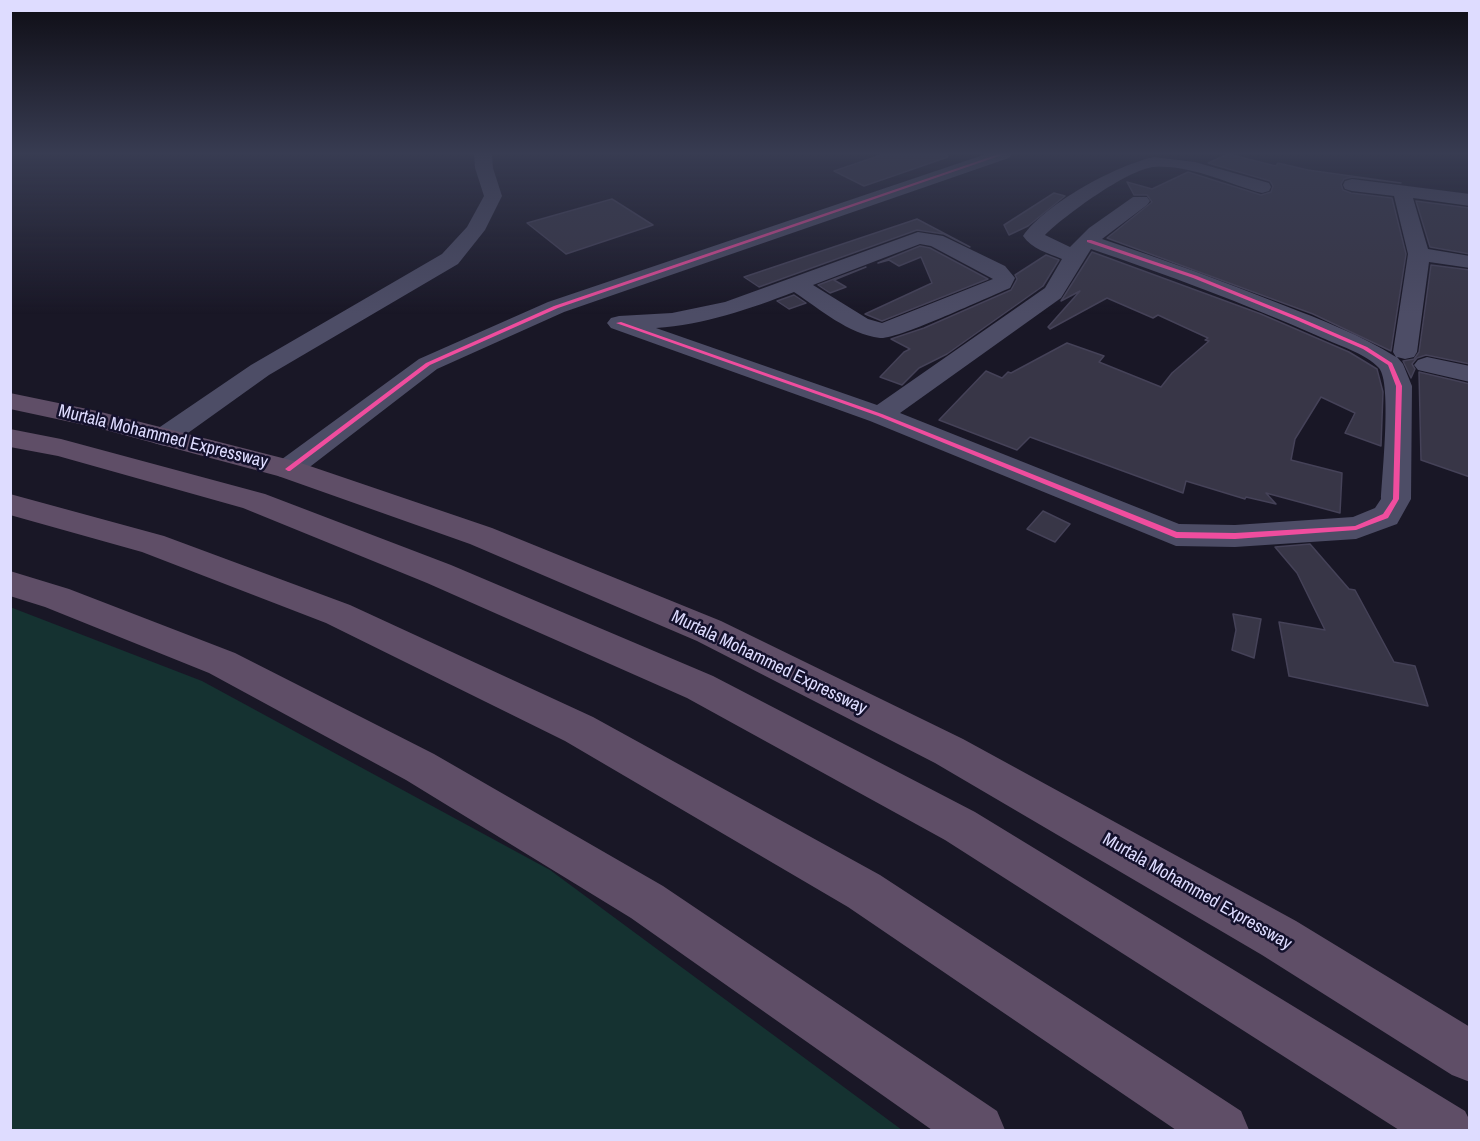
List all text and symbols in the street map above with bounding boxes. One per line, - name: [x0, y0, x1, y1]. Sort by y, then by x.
- street label: Murtala Mohammed Expressway: [56, 401, 270, 473]
- street label: Murtala Mohammed Expressway: [668, 606, 870, 720]
- street label: Murtala Mohammed Expressway: [1099, 829, 1295, 955]

